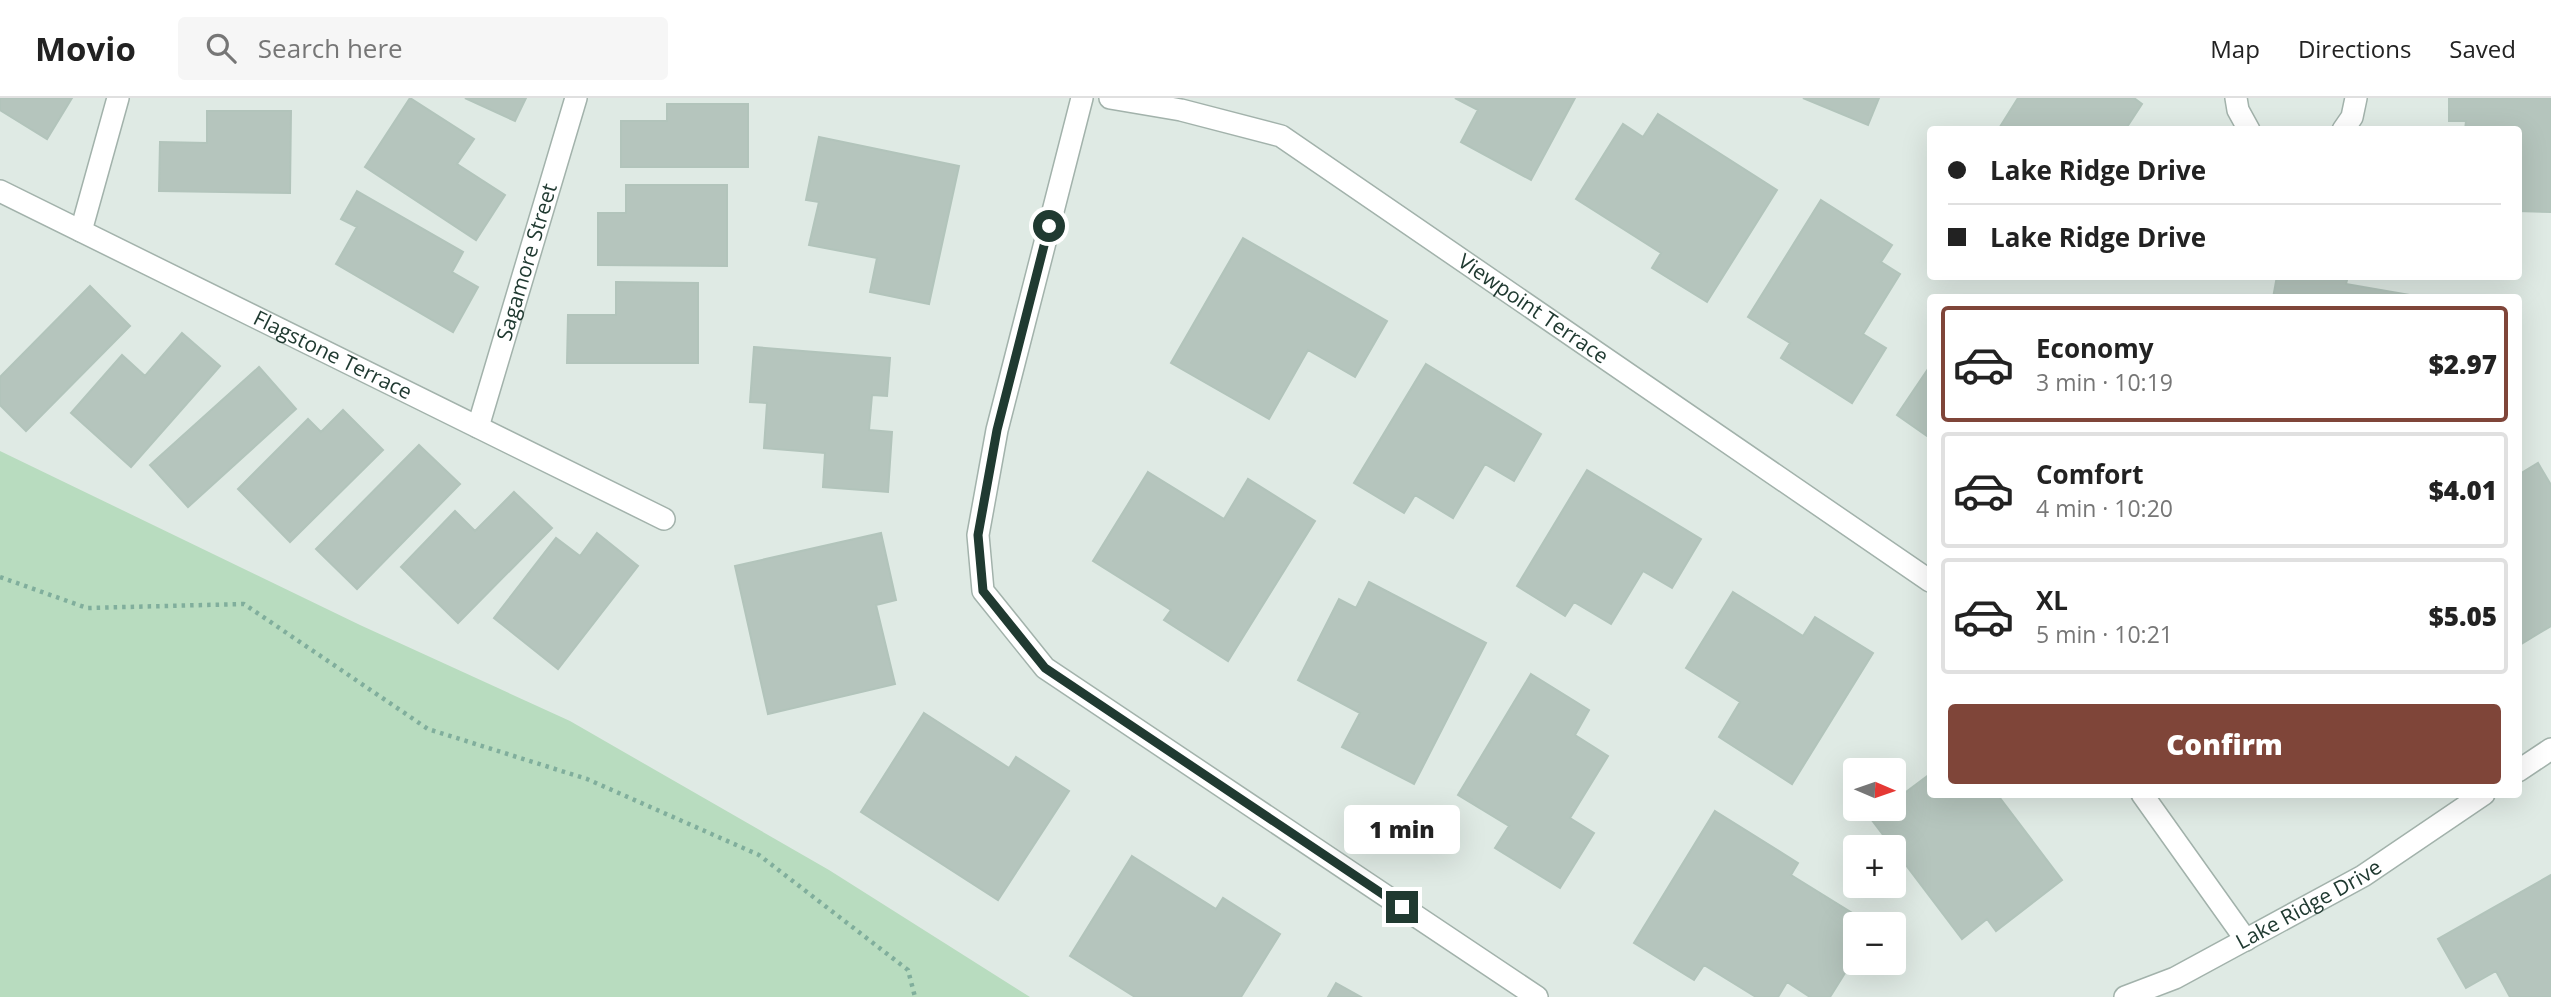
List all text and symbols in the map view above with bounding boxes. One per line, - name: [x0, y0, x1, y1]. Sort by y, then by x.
- search box: [178, 17, 668, 80]
- text: Movio: [35, 26, 136, 71]
- icon: search: [202, 29, 240, 67]
- text: Search here: [258, 30, 403, 66]
- text: Map: [2210, 32, 2260, 65]
- text: Directions: [2298, 32, 2411, 65]
- text: Saved: [2449, 32, 2516, 65]
- text: Lake Ridge Drive: [1990, 152, 2206, 188]
- street label: Sagamore Street: [489, 180, 563, 344]
- route start: [1033, 210, 1065, 242]
- text: Lake Ridge Drive: [1990, 219, 2206, 255]
- street label: Viewpoint Terrace: [1453, 247, 1614, 370]
- street label: Flagstone Terrace: [249, 303, 417, 405]
- text: Economy: [2036, 330, 2154, 366]
- icon: car: [1952, 333, 2015, 396]
- text: $2.97: [2429, 346, 2497, 382]
- text: 3 min · 10:19: [2036, 366, 2173, 398]
- text: Comfort: [2036, 456, 2143, 492]
- icon: car: [1952, 459, 2015, 522]
- text: $4.01: [2429, 472, 2497, 508]
- text: 4 min · 10:20: [2036, 492, 2173, 524]
- text: XL: [2036, 582, 2068, 618]
- icon: car: [1952, 585, 2015, 648]
- text: $5.05: [2429, 598, 2497, 634]
- text: 5 min · 10:21: [2036, 618, 2173, 650]
- button: Confirm: [1948, 704, 2501, 784]
- north arrow: [1843, 758, 1906, 821]
- map controls: [1843, 758, 1906, 975]
- callout: 1 min: [1344, 806, 1460, 854]
- text: 1 min: [1369, 813, 1435, 845]
- button: +: [1843, 835, 1906, 898]
- street label: Lake Ridge Drive: [2231, 853, 2387, 955]
- route end: [1386, 891, 1418, 923]
- button: −: [1843, 912, 1906, 975]

